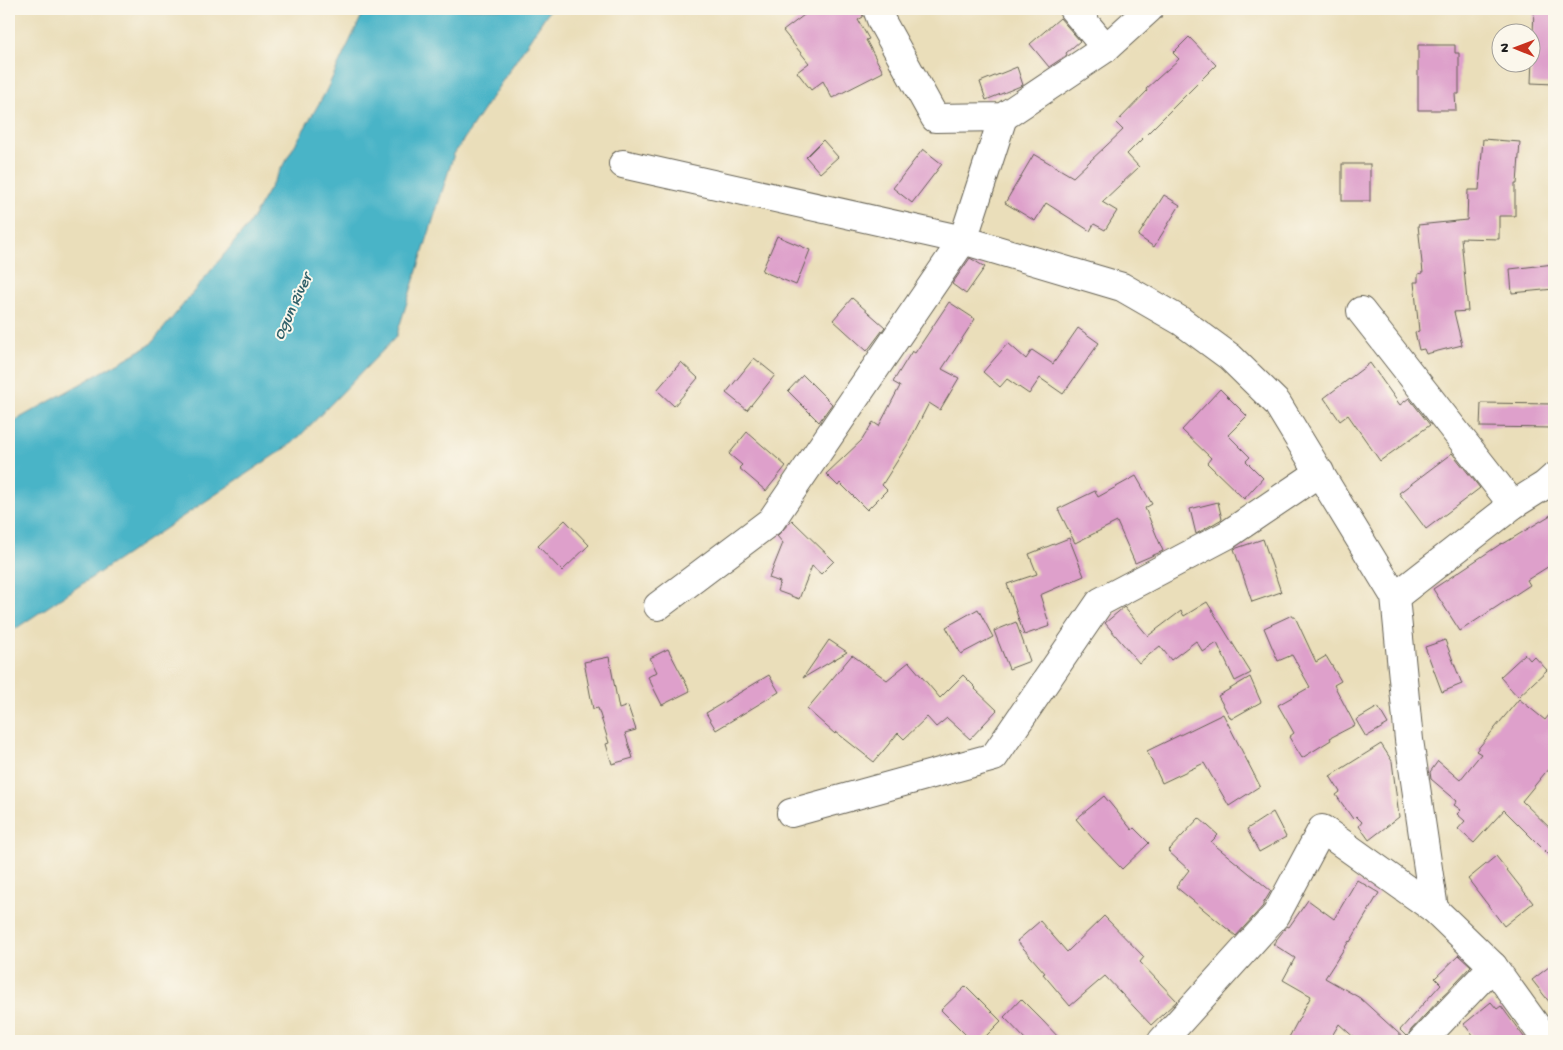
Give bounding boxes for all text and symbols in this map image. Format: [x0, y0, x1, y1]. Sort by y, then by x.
north arrow [1490, 22, 1540, 72]
text: N [1497, 43, 1514, 53]
water label: Ogun River [271, 269, 319, 343]

